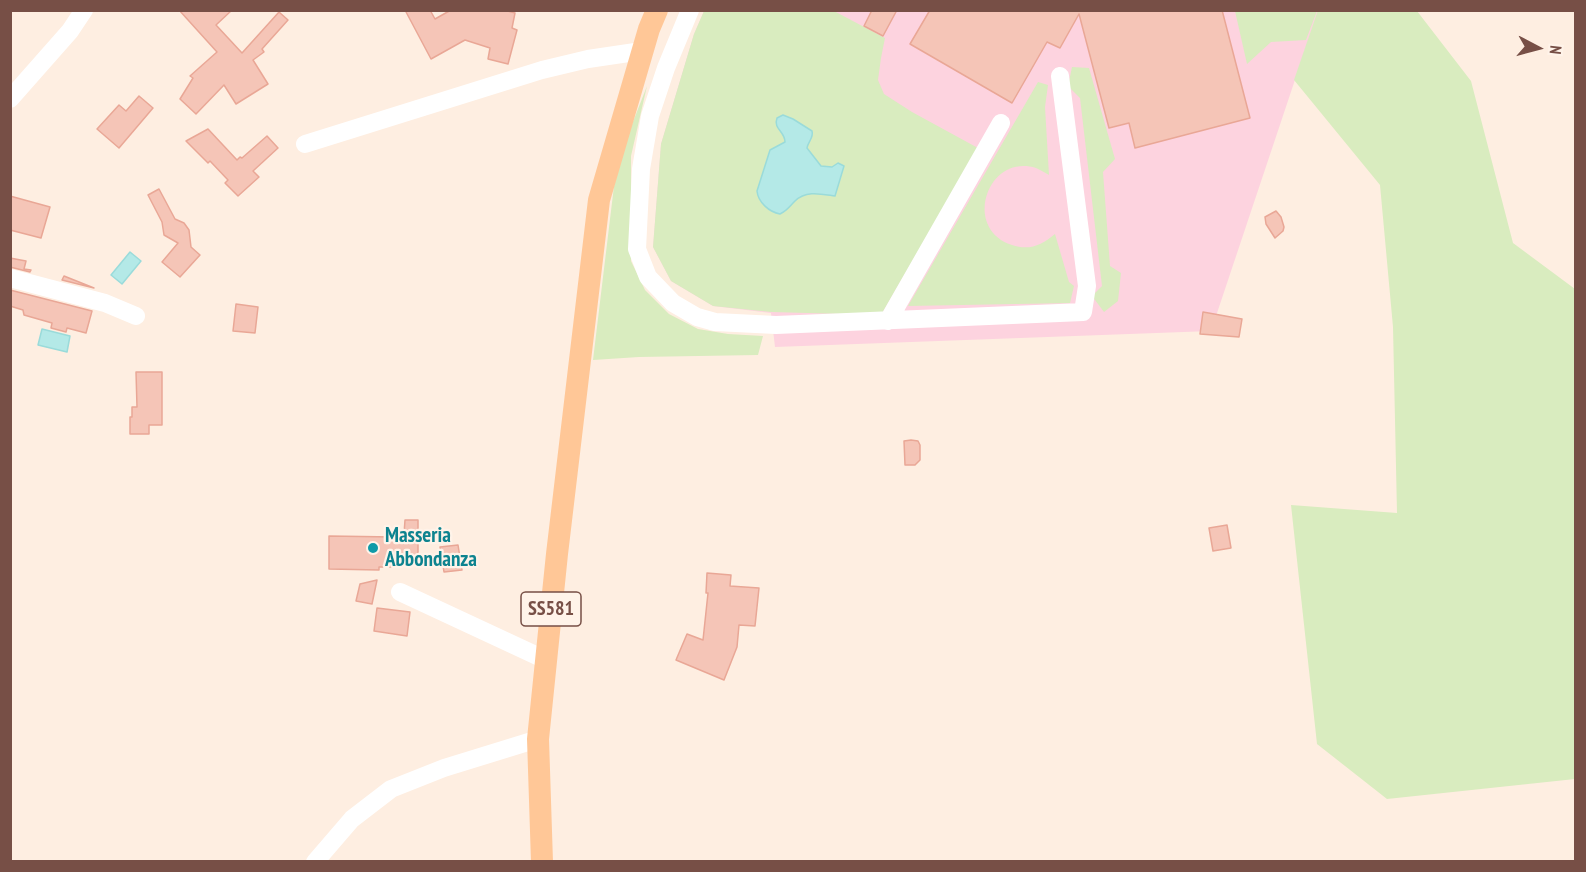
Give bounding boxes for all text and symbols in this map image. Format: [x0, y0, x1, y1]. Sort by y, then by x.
north arrow [1508, 18, 1568, 78]
text: N [1546, 45, 1566, 55]
place label: Masseria Abbondanza [385, 523, 477, 573]
marker: Masseria Abbondanza [366, 541, 380, 555]
road number: SS581 [521, 592, 581, 626]

